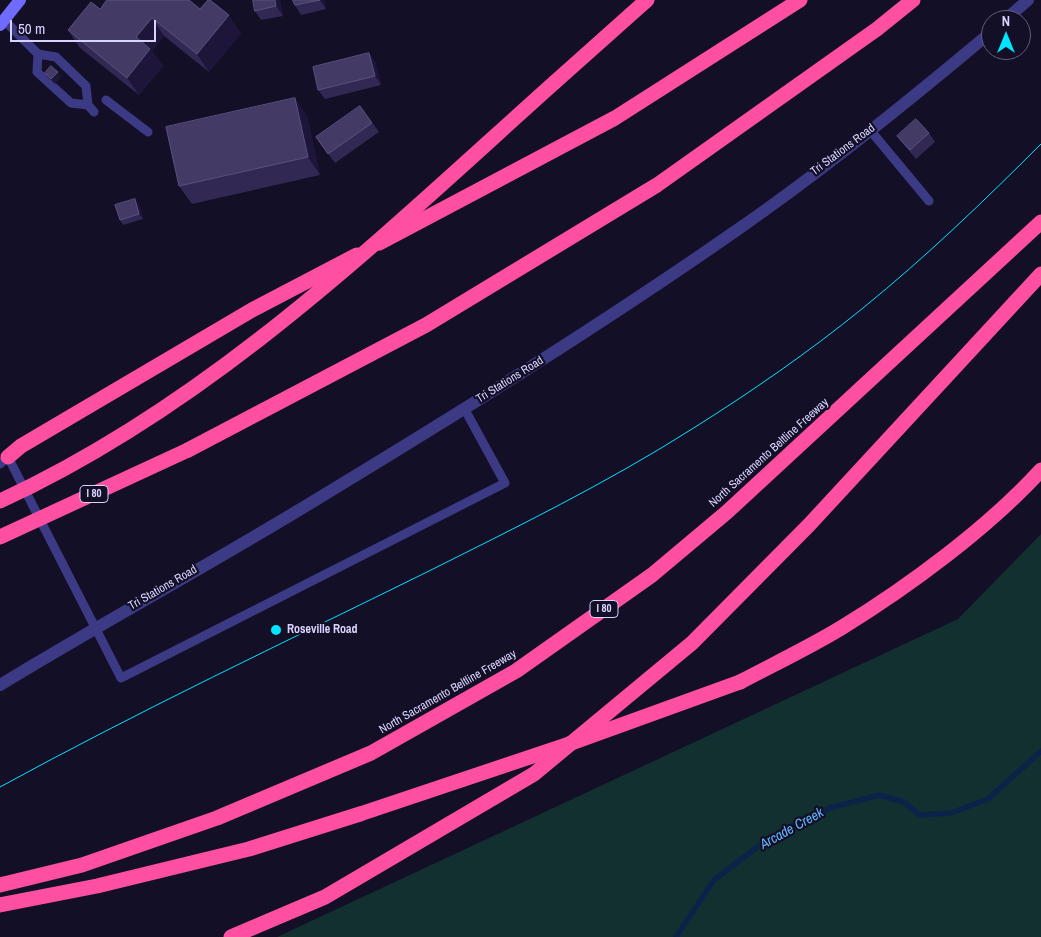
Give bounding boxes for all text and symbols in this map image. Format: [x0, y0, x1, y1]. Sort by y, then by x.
scale bar [12, 10, 159, 42]
north arrow [981, 10, 1031, 60]
text: N [1002, 12, 1010, 30]
text: 50 m [18, 18, 45, 39]
street label: Tri Stations Road [808, 121, 878, 179]
street label: Tri Stations Road [474, 354, 546, 406]
street label: North Sacramento Beltline Freeway [706, 396, 832, 510]
road number: I 80 [80, 486, 108, 502]
street label: Tri Stations Road [126, 563, 200, 613]
road number: I 80 [590, 600, 618, 618]
marker: Roseville Road [269, 623, 283, 637]
place label: Roseville Road [287, 623, 358, 637]
street label: North Sacramento Beltline Freeway [377, 647, 519, 737]
water label: Arcade Creek [757, 805, 827, 853]

